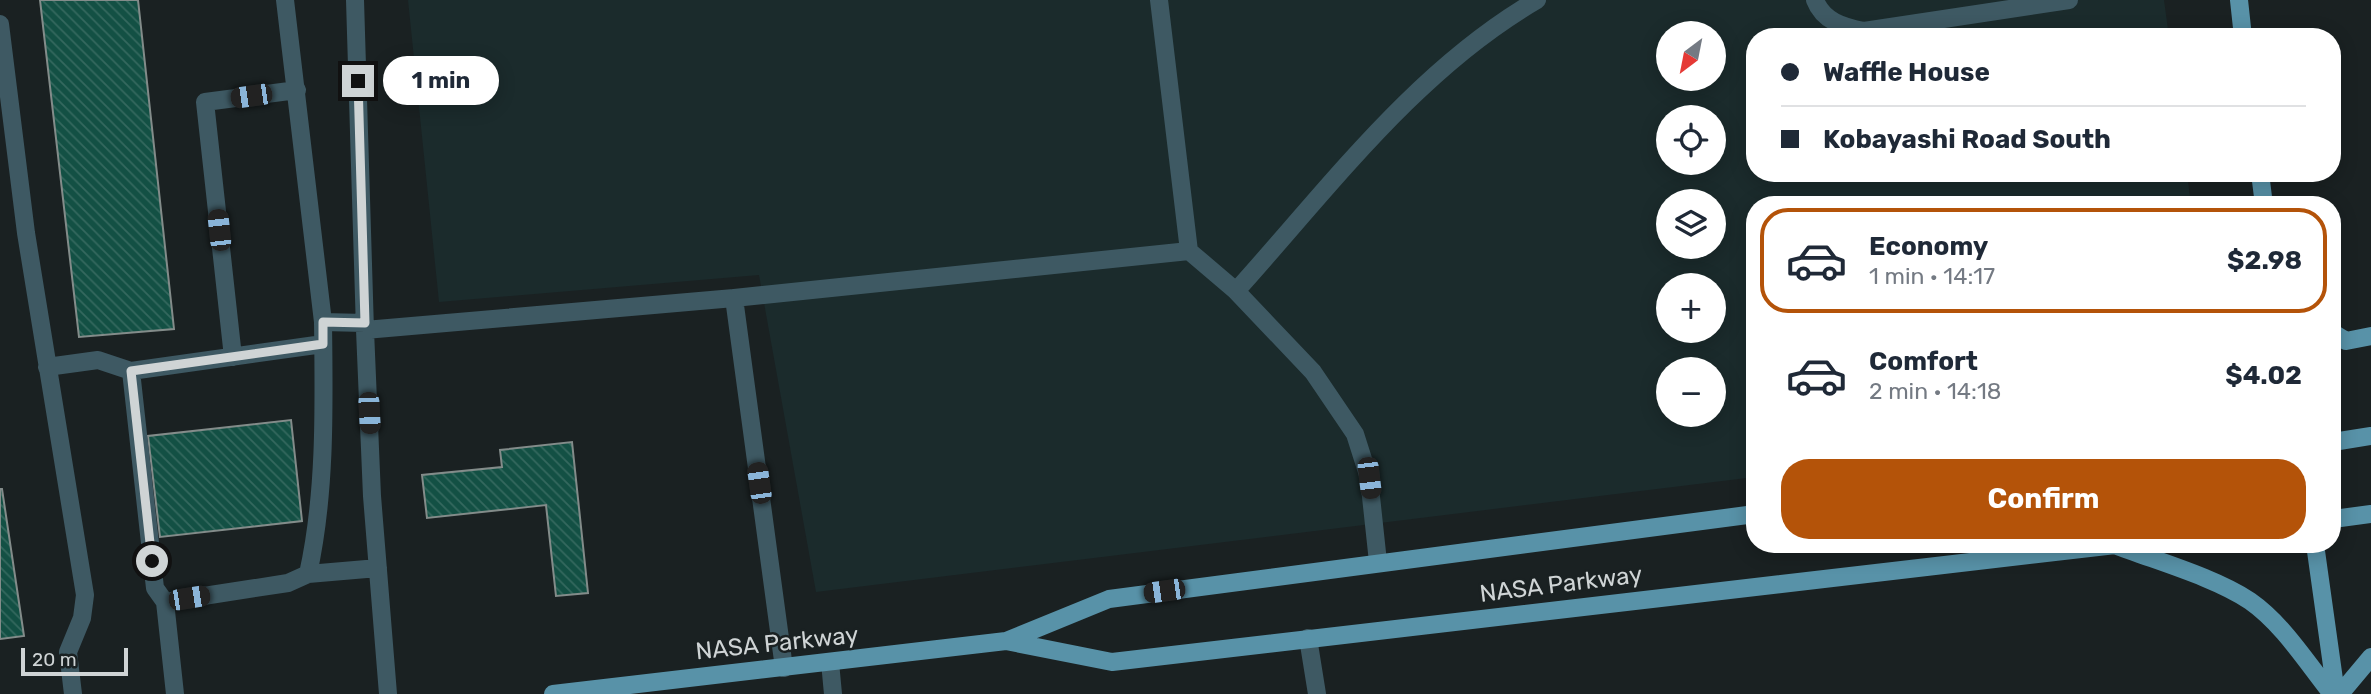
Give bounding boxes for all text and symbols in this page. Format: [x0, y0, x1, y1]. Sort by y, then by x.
north arrow [1656, 21, 1726, 91]
map controls [1656, 21, 1726, 427]
callout: 1 min [382, 56, 498, 106]
text: Waffle House [1823, 57, 1990, 88]
route end [342, 65, 374, 97]
text: 1 min [412, 66, 470, 94]
car [229, 83, 274, 109]
button: locate [1656, 105, 1726, 175]
text: Kobayashi Road South [1823, 124, 2111, 155]
button: layers [1656, 189, 1726, 259]
car [207, 208, 232, 252]
icon: car [1785, 229, 1848, 292]
text: Economy [1869, 231, 1988, 262]
text: $2.98 [2227, 245, 2302, 276]
text: 1 min · 14:17 [1869, 262, 1995, 290]
button: + [1656, 273, 1726, 343]
icon: car [1785, 344, 1848, 407]
text: Comfort [1869, 346, 1978, 377]
button: − [1656, 357, 1726, 427]
text: $4.02 [2225, 360, 2302, 391]
text: 2 min · 14:18 [1869, 377, 2001, 405]
car [358, 391, 381, 435]
car [1357, 456, 1382, 500]
button: Confirm [1781, 459, 2306, 539]
car [746, 461, 773, 505]
route start [136, 545, 168, 577]
street label: NASA Parkway [1478, 560, 1644, 608]
car [1142, 578, 1187, 604]
car [167, 584, 212, 612]
street label: NASA Parkway [694, 621, 860, 665]
scale bar [21, 645, 128, 677]
text: 20 m [32, 648, 77, 671]

